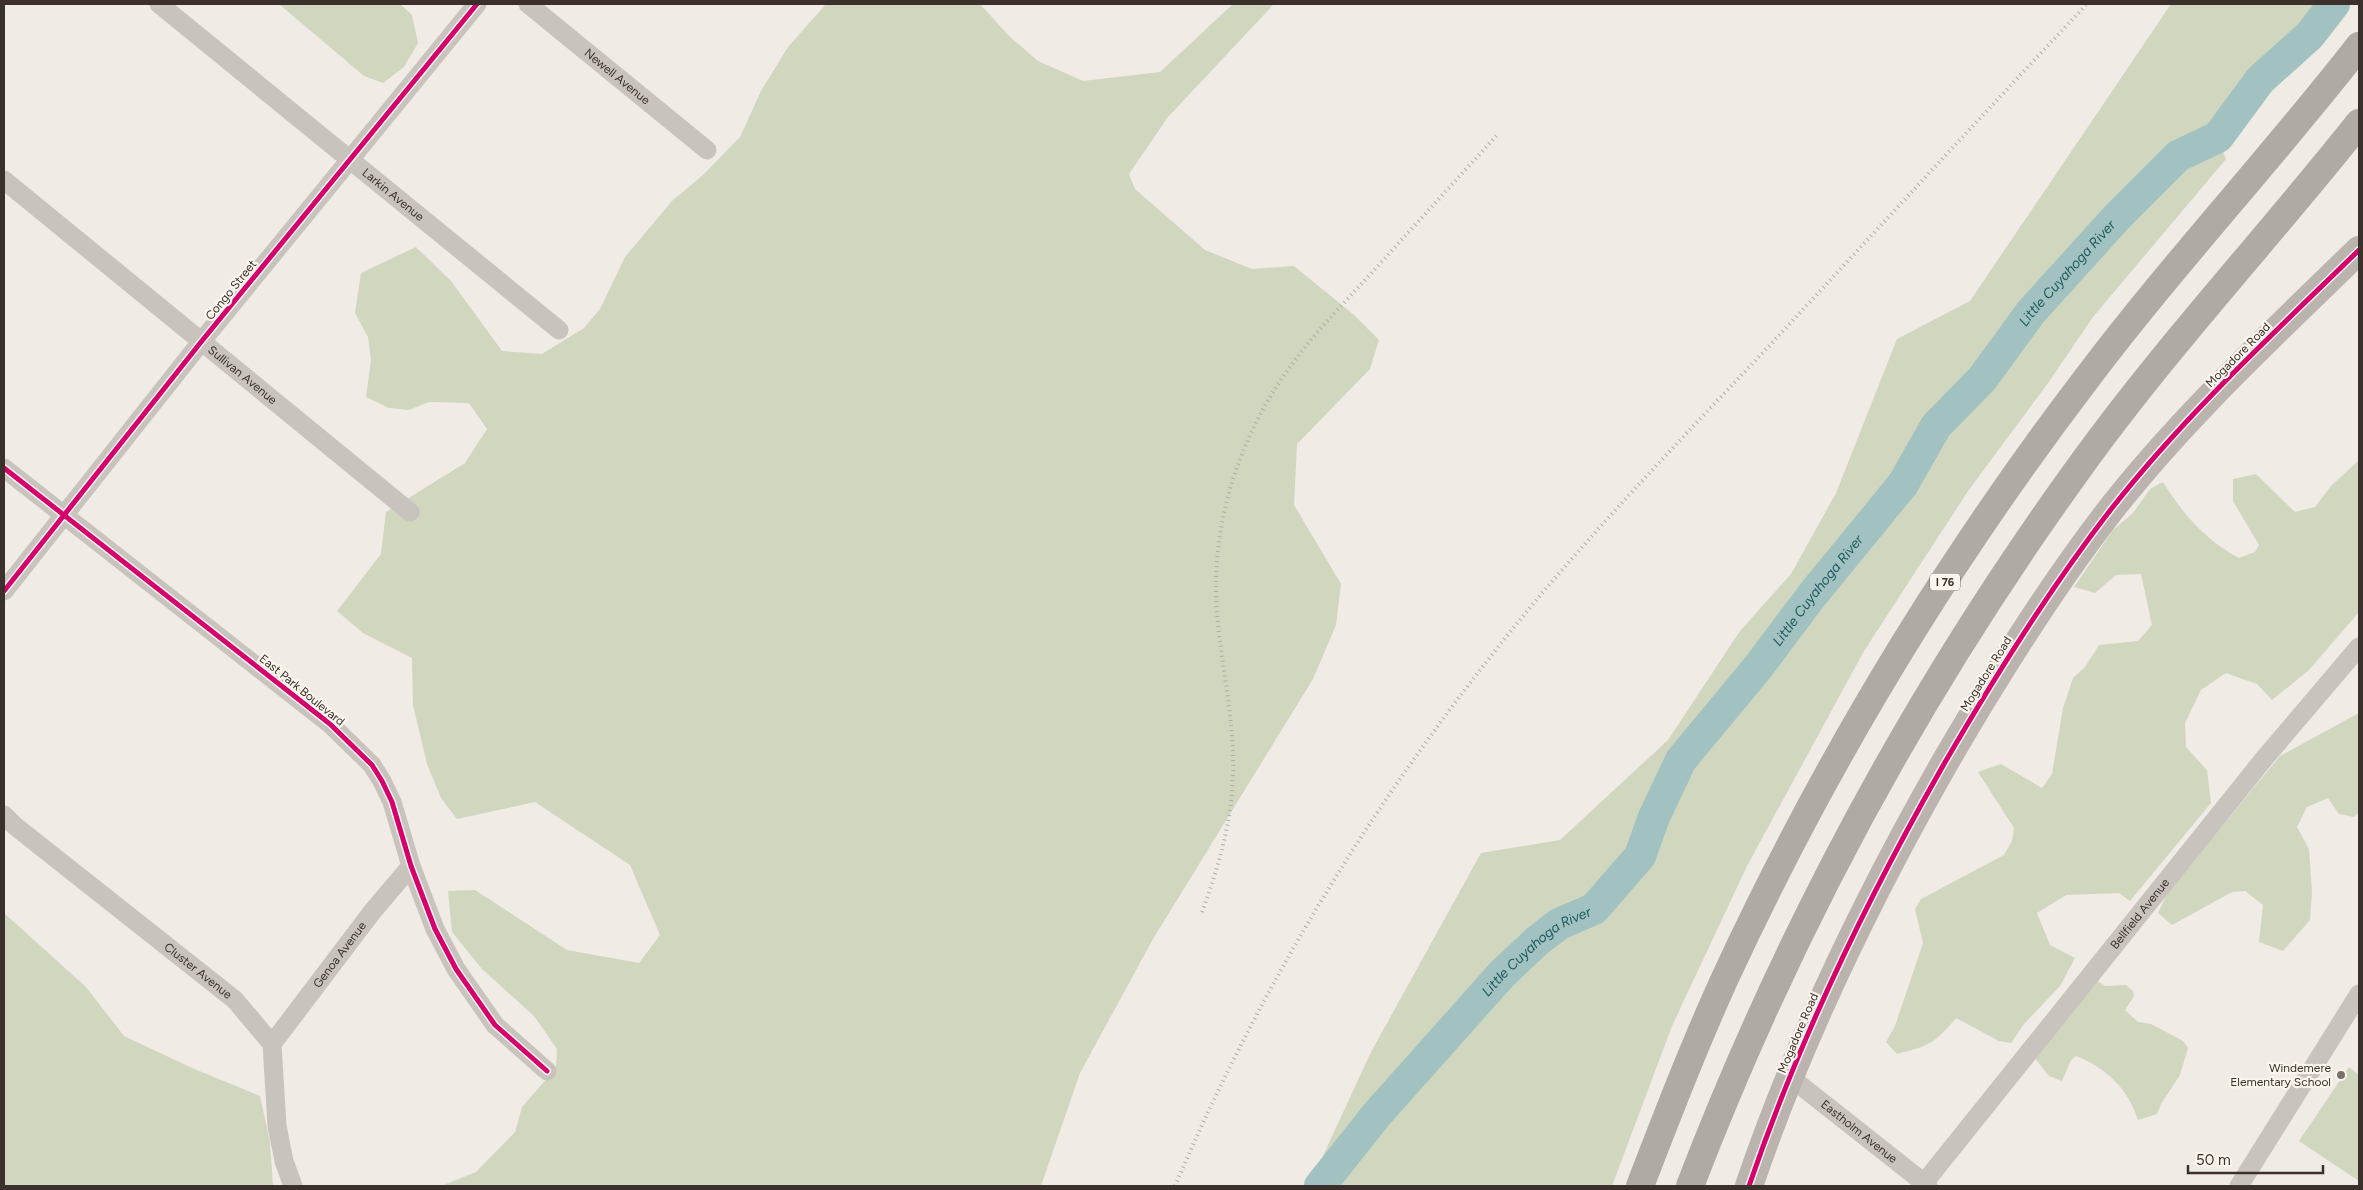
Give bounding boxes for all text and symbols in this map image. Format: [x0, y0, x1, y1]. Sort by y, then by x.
street label: Newell Avenue [582, 46, 653, 108]
street label: Larkin Avenue [359, 166, 427, 224]
water label: Little Cuyahoga River [2015, 215, 2120, 329]
street label: Congo Street [203, 257, 260, 323]
street label: Mogadore Road [2203, 320, 2273, 390]
street label: Sullivan Avenue [205, 343, 280, 407]
water label: Little Cuyahoga River [1769, 530, 1867, 649]
road number: I 76 [1930, 574, 1960, 590]
street label: Mogadore Road [1957, 634, 2015, 714]
street label: East Park Boulevard [257, 651, 347, 729]
street label: Bellfield Avenue [2107, 875, 2172, 952]
water label: Little Cuyahoga River [1478, 902, 1595, 1000]
street label: Genoa Avenue [310, 919, 369, 990]
street label: Cluster Avenue [161, 940, 235, 1002]
street label: Mogadore Road [1775, 991, 1821, 1075]
place label: Windemere Elementary School [2230, 1061, 2331, 1089]
marker: Windemere Elementary School [2335, 1069, 2347, 1081]
street label: Eastholm Avenue [1818, 1097, 1900, 1166]
scale bar [2188, 1142, 2323, 1174]
text: 50 m [2196, 1151, 2231, 1169]

